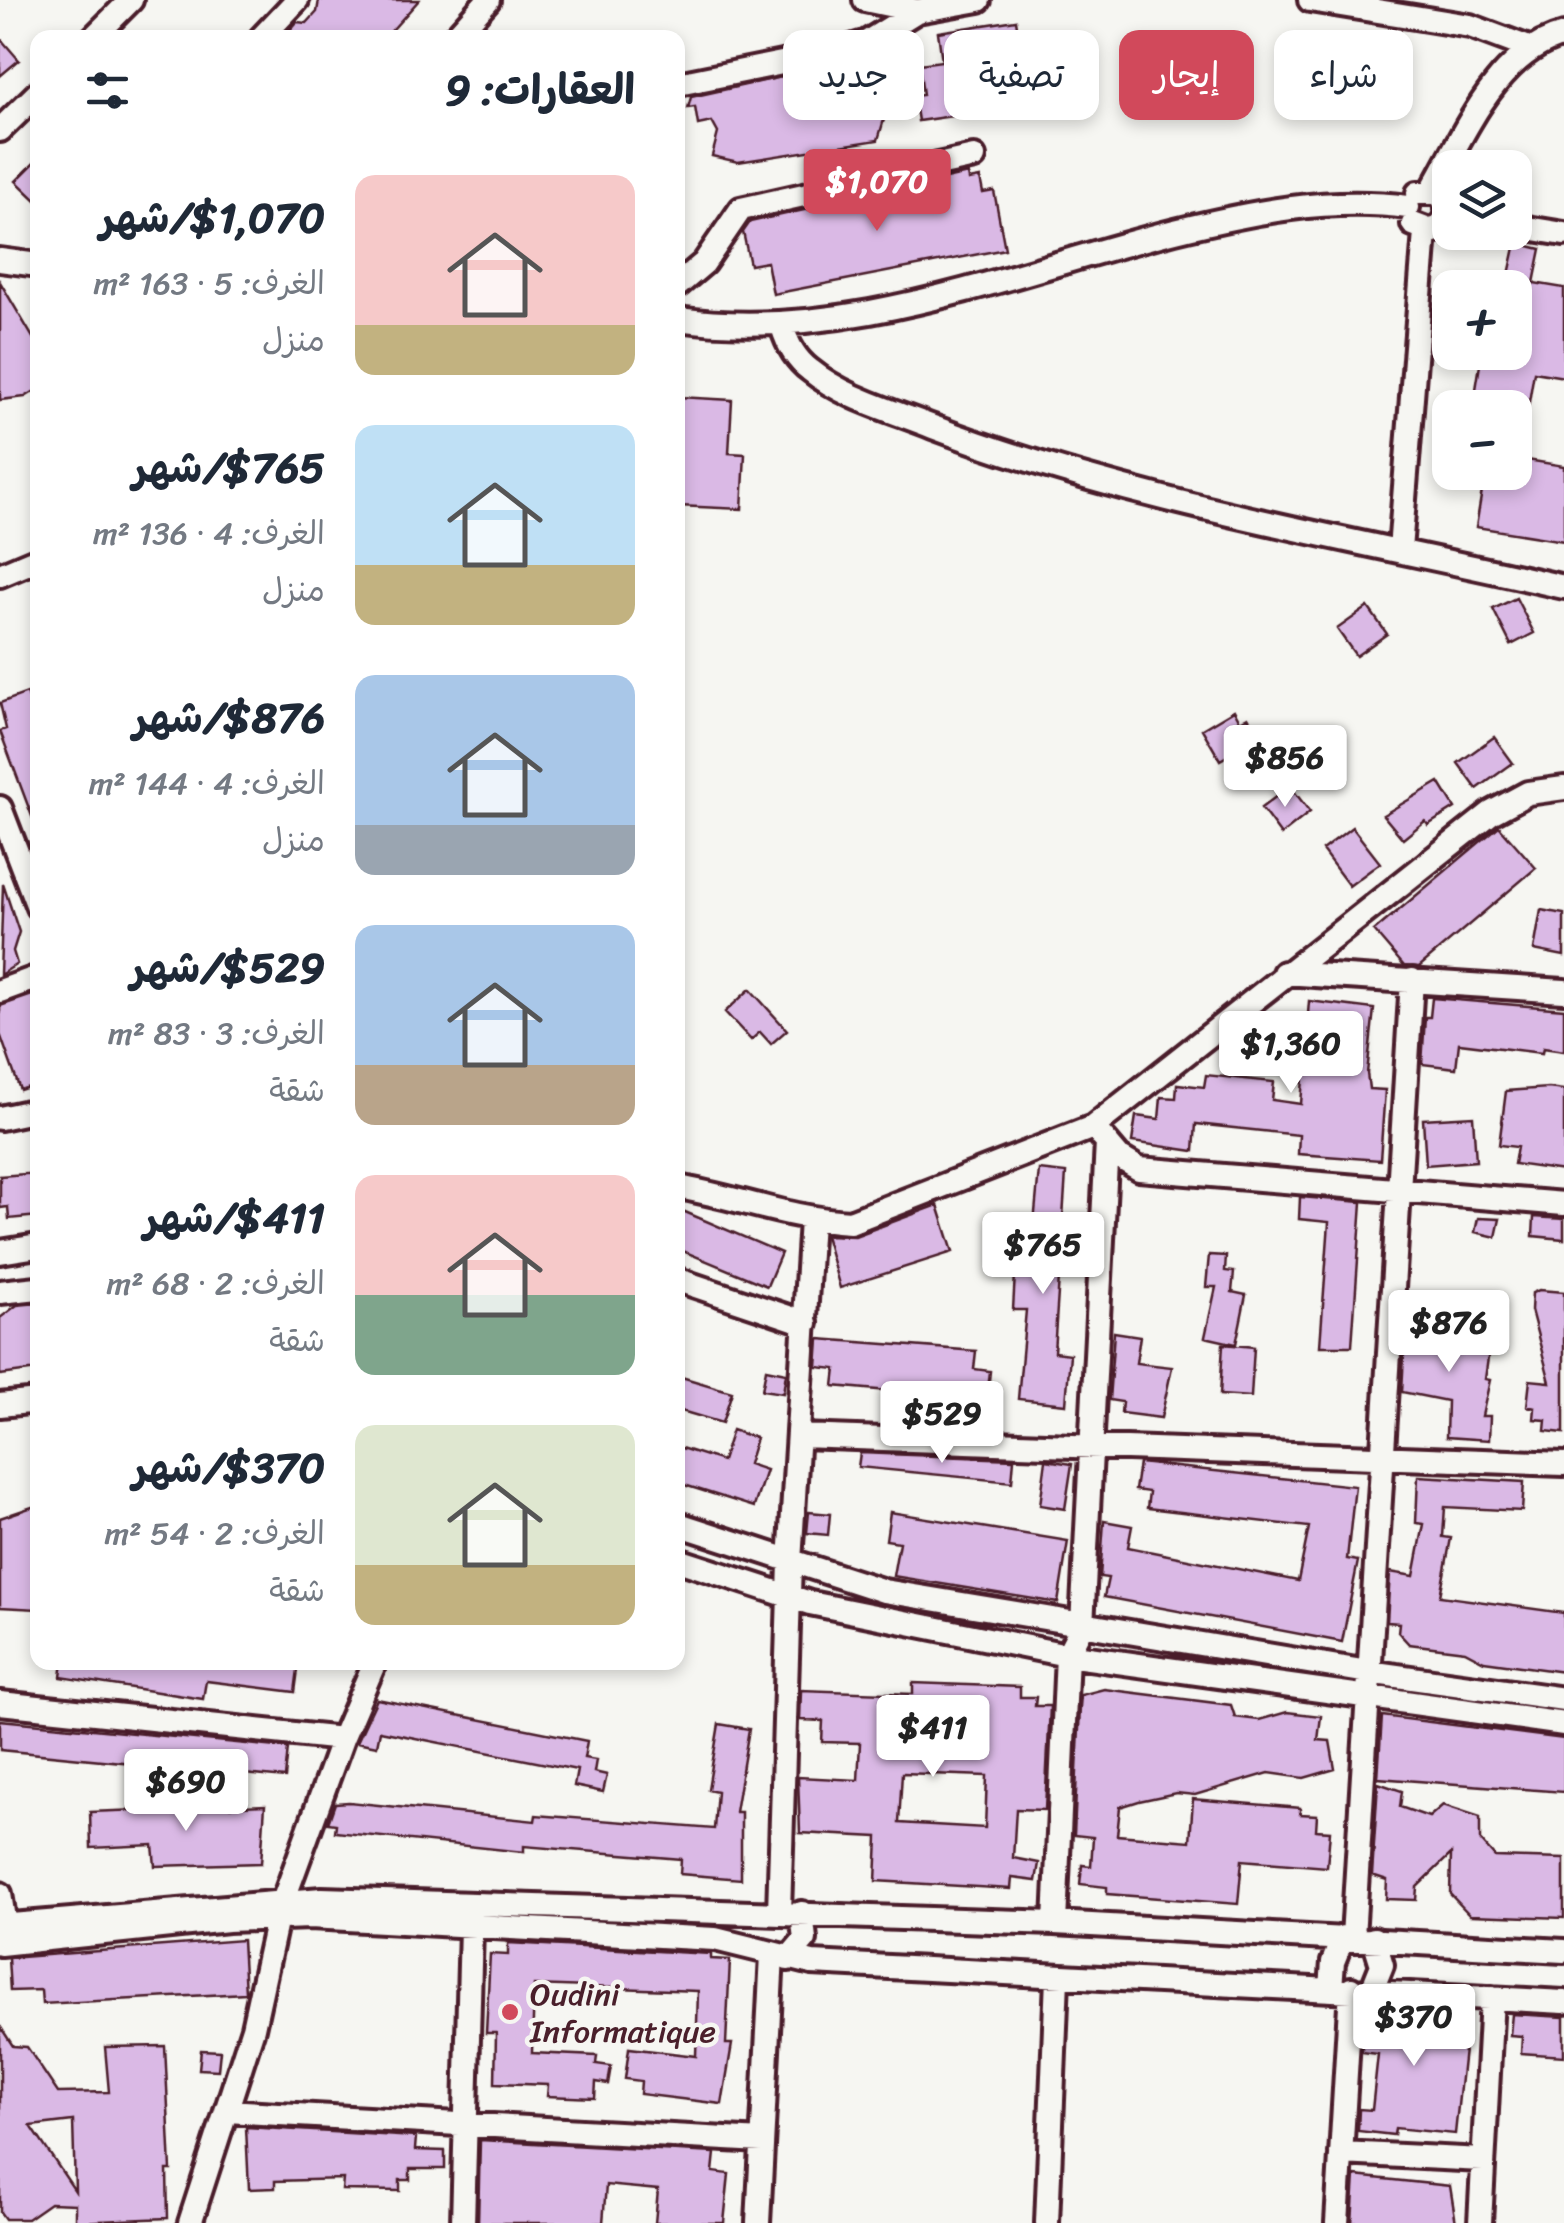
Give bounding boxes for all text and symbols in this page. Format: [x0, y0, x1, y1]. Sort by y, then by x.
chip: جديد [783, 30, 924, 120]
chip: تصفية [944, 30, 1099, 120]
chip: إيجار [1119, 30, 1254, 120]
chip: شراء [1274, 30, 1413, 120]
text: العقارات: 9 [445, 53, 635, 127]
icon: filters [80, 63, 135, 118]
pin: $1,070 [796, 149, 958, 234]
map controls [1432, 150, 1532, 490]
button: layers [1432, 150, 1532, 250]
text: $1,070 [826, 153, 928, 210]
text: $1,070/شهر [100, 181, 325, 255]
icon: home [435, 215, 555, 335]
text: الغرف: 5 · 163 m² [93, 255, 325, 312]
button: + [1432, 270, 1532, 370]
text: منزل [262, 312, 325, 369]
button: − [1432, 390, 1532, 490]
text: $765/شهر [133, 431, 325, 505]
icon: home [435, 465, 555, 585]
text: الغرف: 4 · 136 m² [93, 505, 325, 562]
text: منزل [262, 562, 325, 619]
text: $876/شهر [133, 681, 325, 755]
icon: home [435, 715, 555, 835]
pin: $856 [1226, 725, 1344, 810]
text: $856 [1246, 729, 1324, 786]
text: الغرف: 4 · 144 m² [89, 755, 325, 812]
text: منزل [262, 812, 325, 869]
text: $529/شهر [130, 931, 325, 1005]
icon: home [435, 965, 555, 1085]
text: الغرف: 3 · 83 m² [108, 1005, 325, 1062]
pin: $1,360 [1210, 1011, 1372, 1096]
text: $1,360 [1241, 1015, 1341, 1072]
text: شقة [269, 1062, 325, 1119]
text: $411/شهر [144, 1181, 325, 1255]
pin: $765 [984, 1212, 1102, 1297]
icon: home [435, 1215, 555, 1335]
text: $765 [1004, 1216, 1082, 1273]
text: الغرف: 2 · 68 m² [107, 1255, 325, 1312]
pin: $876 [1390, 1290, 1508, 1375]
text: $876 [1410, 1294, 1488, 1351]
text: شقة [269, 1312, 325, 1369]
pin: $529 [883, 1381, 1001, 1466]
text: $529 [902, 1385, 982, 1442]
text: $370/شهر [132, 1431, 325, 1505]
icon: home [435, 1465, 555, 1585]
text: الغرف: 2 · 54 m² [104, 1505, 325, 1562]
text: شقة [269, 1562, 325, 1619]
pin: $411 [874, 1695, 992, 1780]
text: $411 [899, 1699, 968, 1756]
pin: $690 [127, 1749, 245, 1834]
text: $690 [146, 1753, 226, 1810]
place label: Oudini Informatique [529, 1966, 716, 2060]
pin: $370 [1355, 1984, 1473, 2069]
text: $370 [1375, 1988, 1453, 2045]
marker: Oudini Informatique [499, 2001, 521, 2023]

